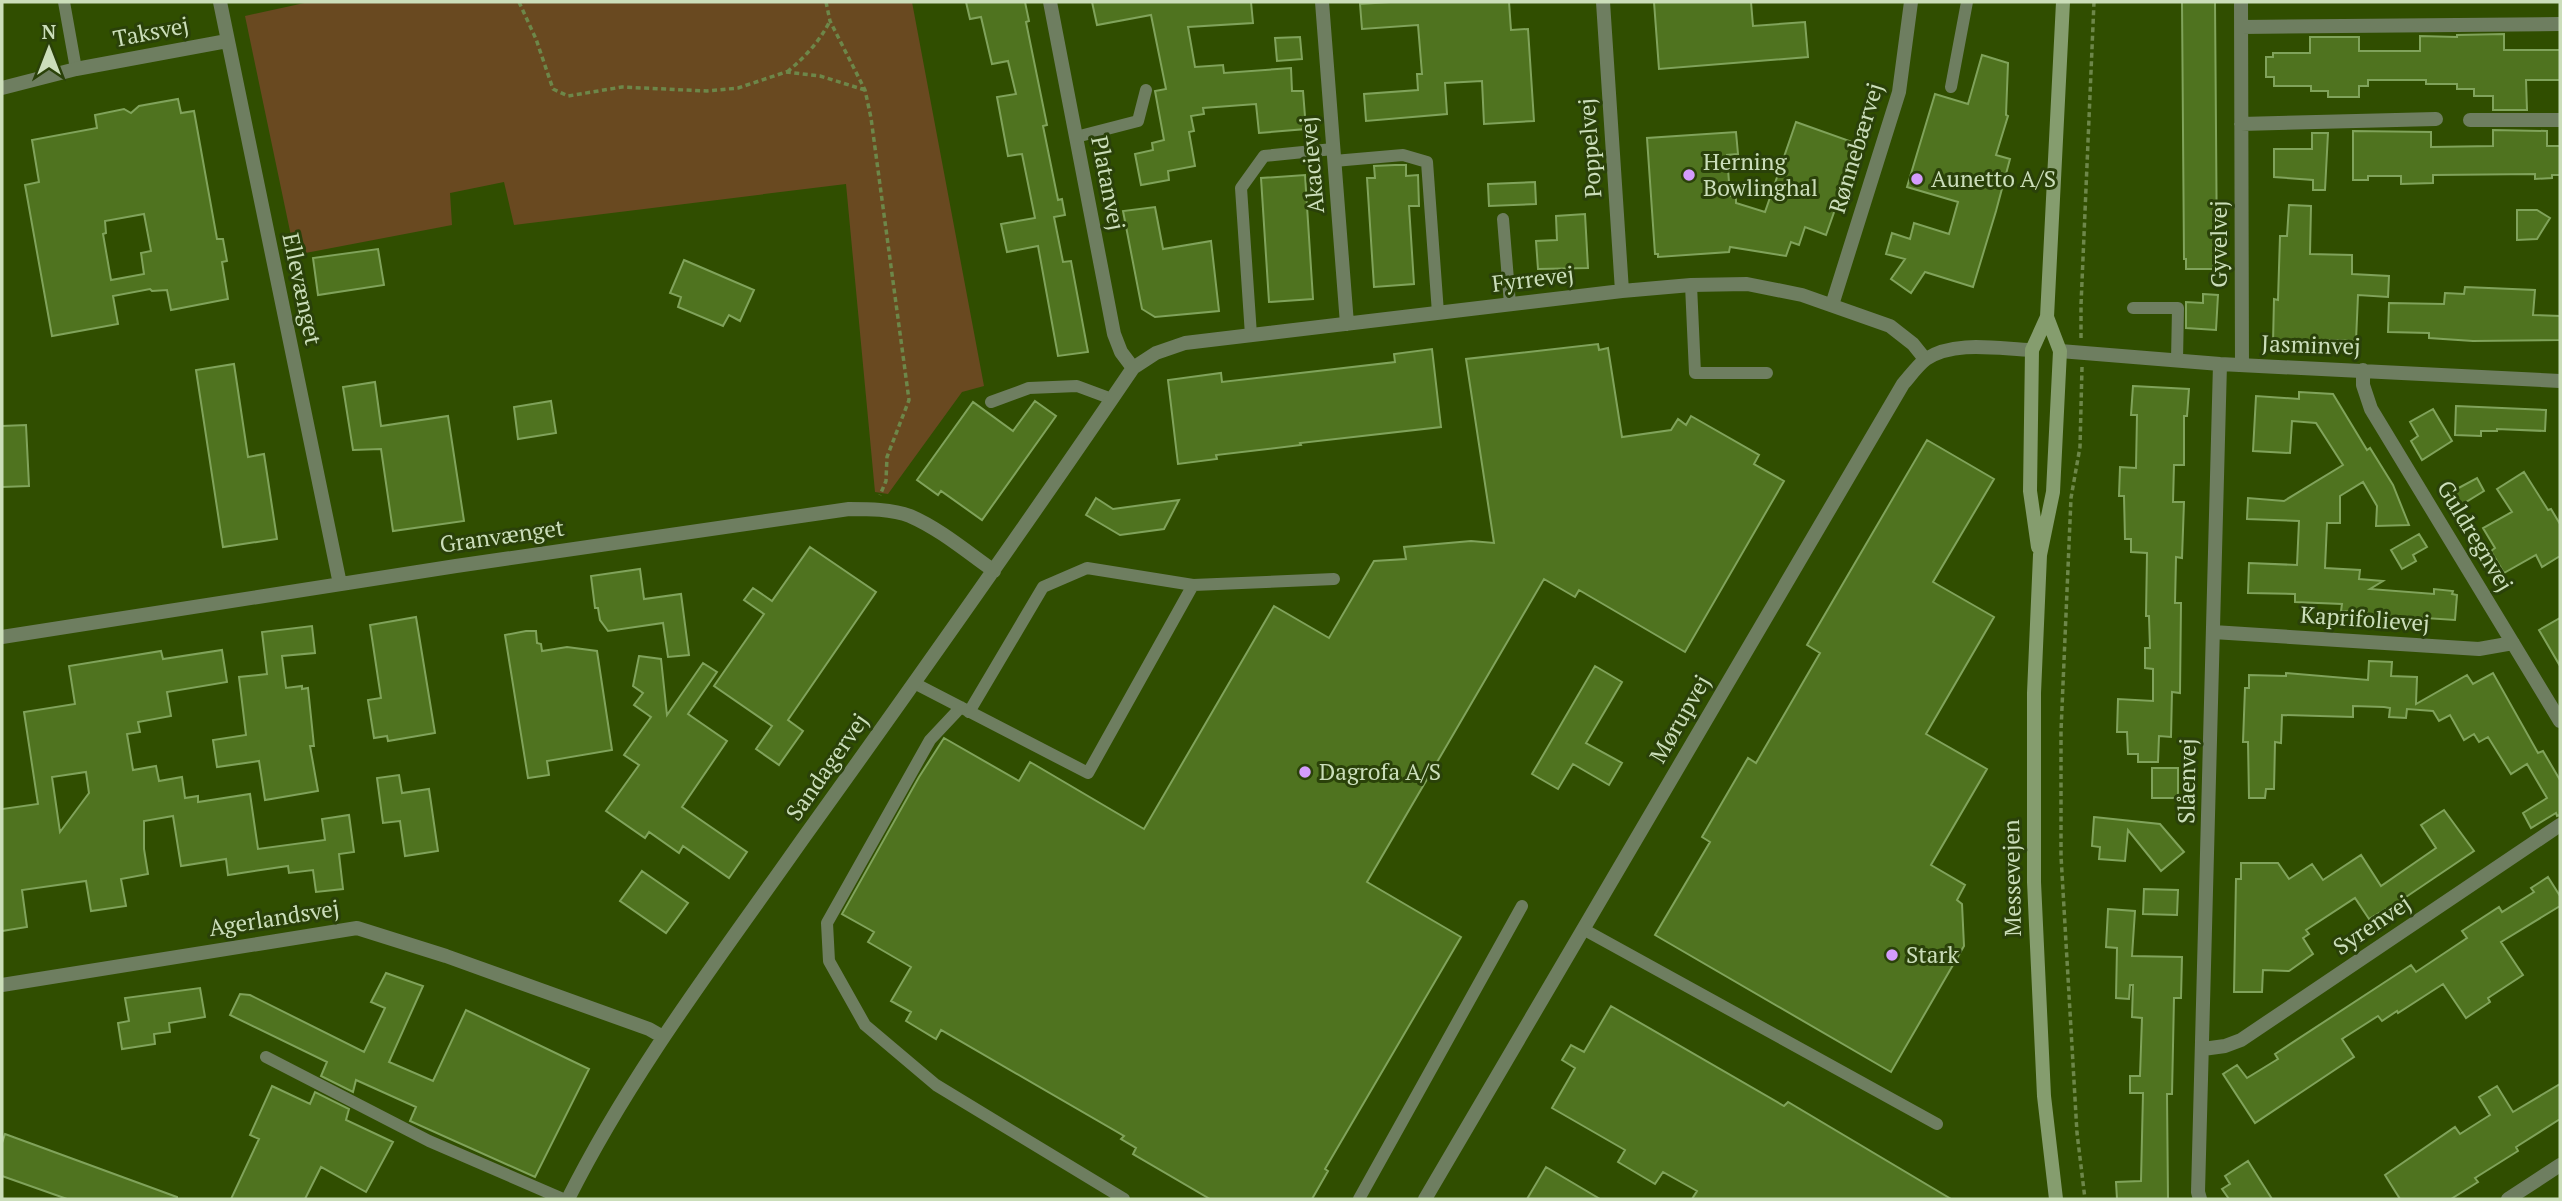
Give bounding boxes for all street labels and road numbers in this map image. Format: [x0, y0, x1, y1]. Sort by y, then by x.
street label: Taksvej [110, 9, 191, 54]
street label: Rønnebærvej [1821, 79, 1890, 217]
street label: Poppelvej [1571, 97, 1608, 199]
street label: Akacievej [1292, 115, 1331, 215]
street label: Platanvej [1084, 133, 1133, 233]
street label: Gyvelvej [2203, 200, 2234, 288]
street label: Ellevænget [275, 230, 330, 348]
street label: Fyrrevej [1490, 258, 1576, 299]
street label: Jasminvej [2261, 327, 2361, 362]
street label: Guldregnvej [2430, 474, 2521, 597]
street label: Granvænget [438, 511, 567, 560]
street label: Kaprifolievej [2299, 599, 2431, 638]
street label: Mørupvej [1642, 669, 1717, 768]
street label: Sandagervej [778, 707, 875, 827]
street label: Slåenvej [2170, 738, 2203, 824]
street label: Messevejen [1995, 819, 2028, 937]
street label: Syrenvej [2327, 887, 2417, 962]
street label: Agerlandsvej [206, 892, 341, 943]

